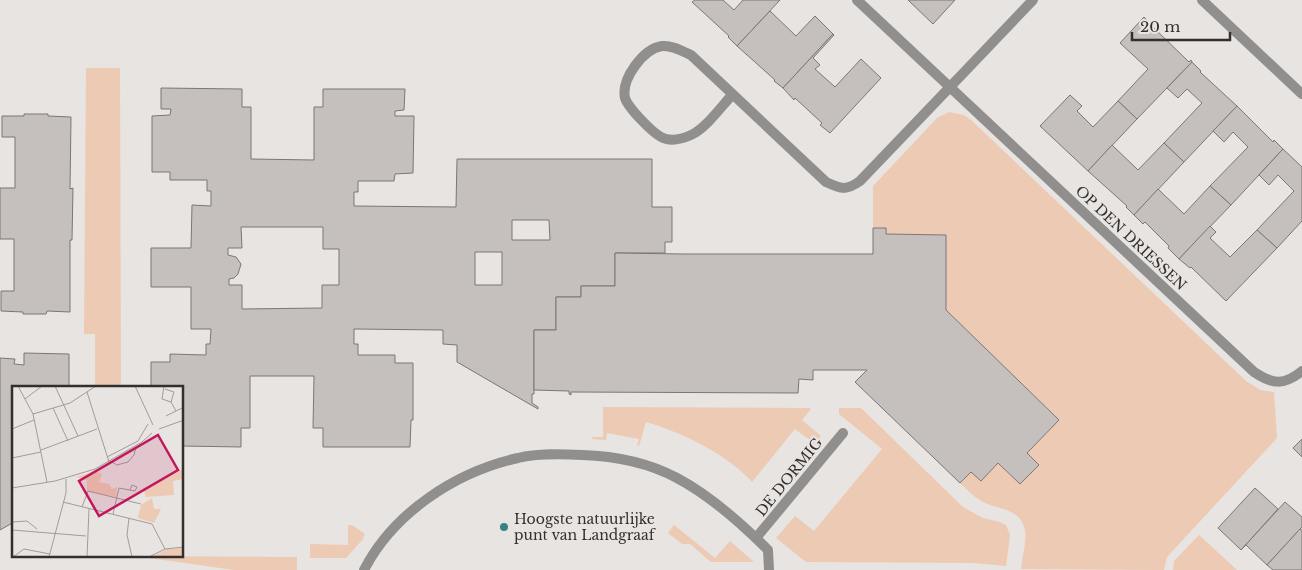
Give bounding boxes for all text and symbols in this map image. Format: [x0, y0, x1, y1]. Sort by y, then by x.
scale bar [1132, 10, 1230, 42]
text: 20 m [1140, 17, 1180, 36]
street label: OP DEN DRIESSEN [1072, 182, 1191, 294]
inset map [12, 386, 184, 558]
street label: DE DORMIG [752, 434, 826, 520]
place label: Hoogste natuurlijke punt van Landgraaf [514, 510, 657, 544]
marker: Hoogste natuurlijke punt van Landgraaf [498, 521, 510, 533]

